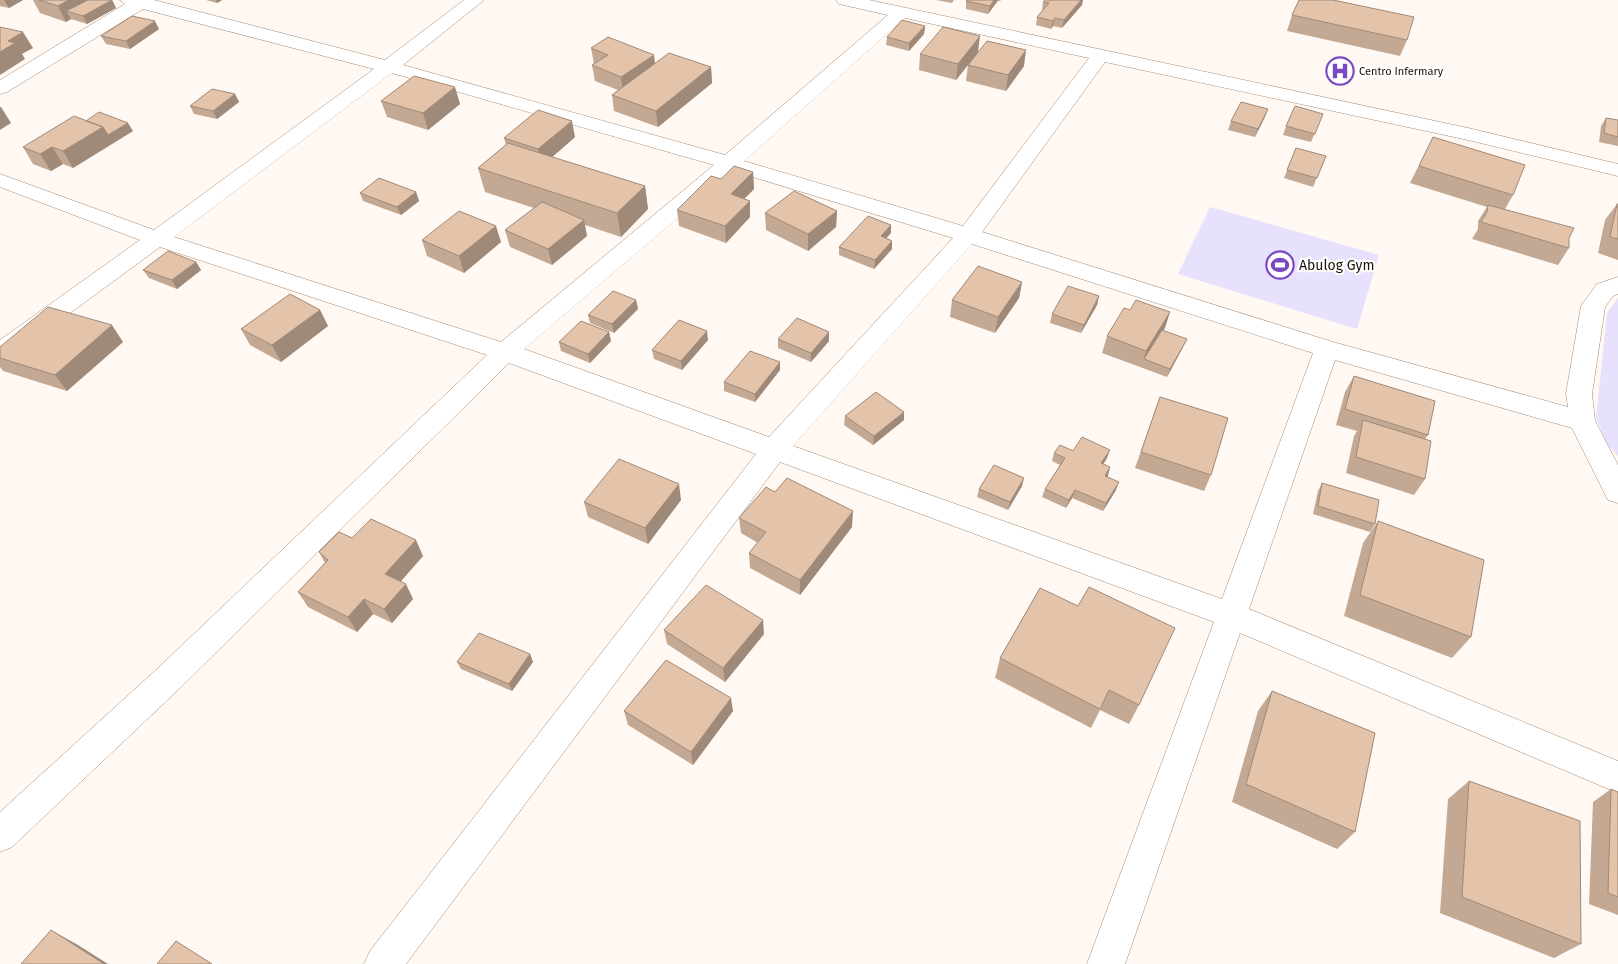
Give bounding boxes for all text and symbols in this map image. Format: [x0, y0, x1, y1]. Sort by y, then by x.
hospital icon: Centro Infermary [1325, 56, 1355, 86]
place label: Centro Infermary [1359, 65, 1444, 78]
sports icon: Abulog Gym [1265, 250, 1295, 280]
place label: Abulog Gym [1299, 257, 1374, 274]

